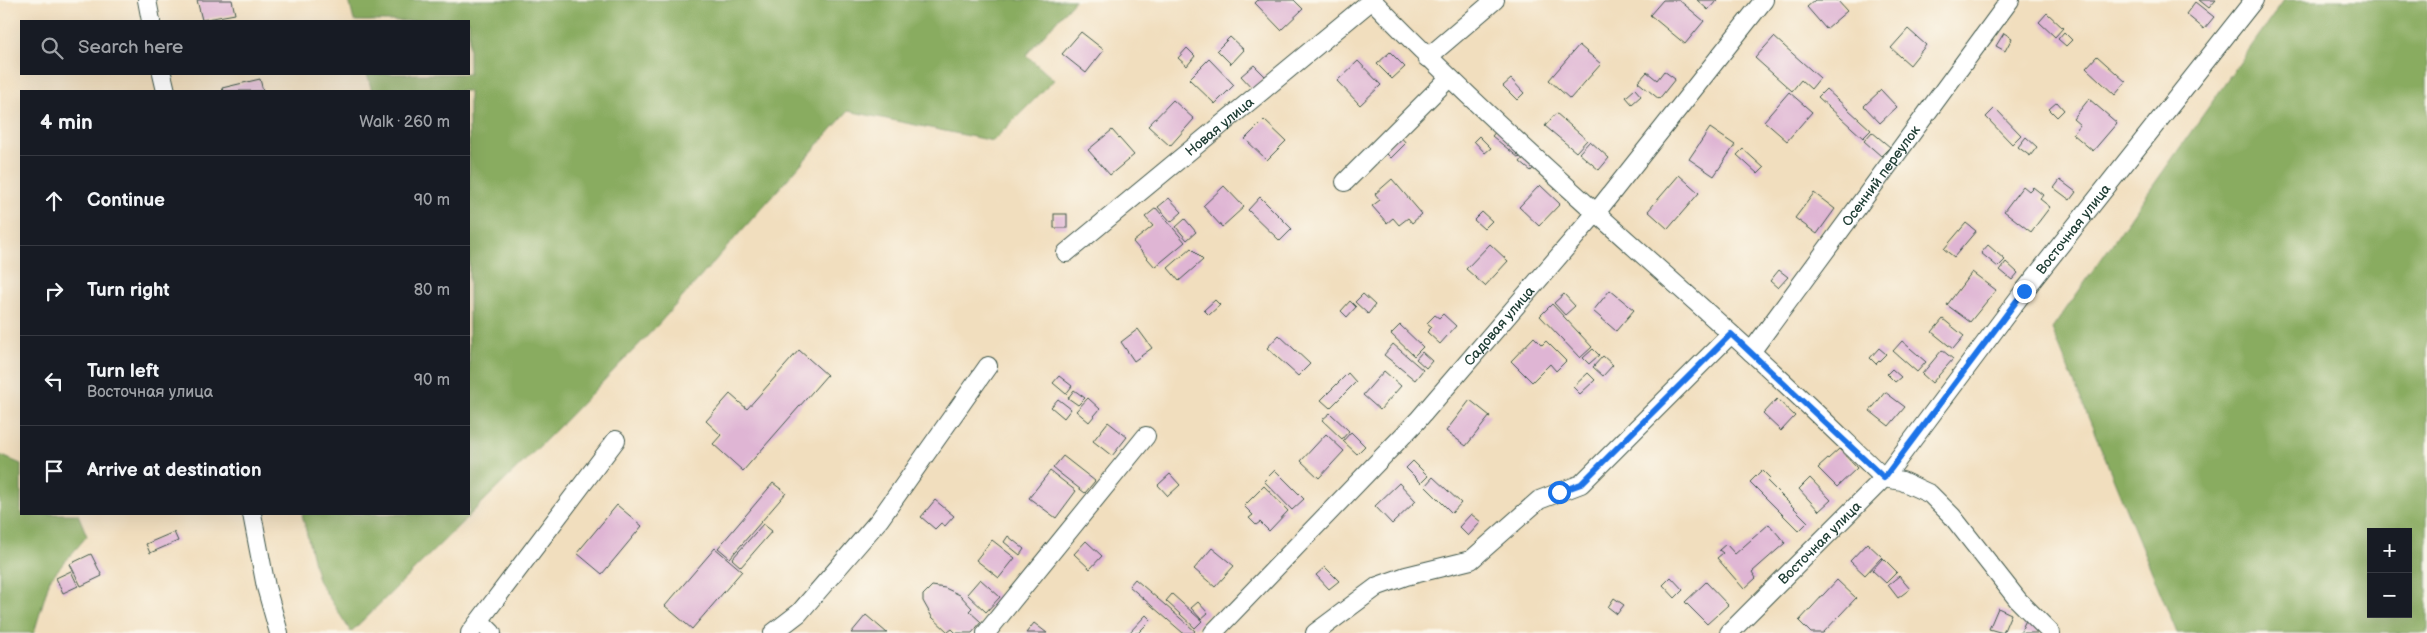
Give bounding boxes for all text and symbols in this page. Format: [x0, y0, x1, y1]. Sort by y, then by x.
search box [20, 20, 470, 75]
icon: search [38, 34, 66, 62]
text: Search here [78, 36, 183, 59]
street label: Новая улица [1182, 93, 1258, 160]
text: 4 min [40, 110, 93, 135]
text: Walk · 260 m [359, 113, 450, 132]
street label: Осенний переулок [1838, 122, 1924, 230]
street label: Восточная улица [2033, 180, 2115, 278]
icon: ahead [40, 187, 68, 215]
text: Continue [87, 189, 165, 212]
text: 90 m [414, 191, 450, 210]
icon: right [40, 277, 68, 305]
text: Turn right [87, 279, 170, 302]
route end [2013, 280, 2036, 303]
text: 80 m [414, 281, 450, 300]
street label: Садовая улица [1461, 282, 1539, 369]
text: Turn left [87, 360, 159, 383]
icon: left [40, 367, 68, 395]
text: 90 m [414, 371, 450, 390]
text: Восточная улица [87, 383, 213, 402]
icon: arrive [40, 457, 68, 485]
text: Arrive at destination [87, 459, 262, 482]
route start [1548, 481, 1571, 504]
street label: Восточная улица [1775, 497, 1865, 588]
map controls [2367, 528, 2412, 618]
button: + [2367, 528, 2412, 573]
button: − [2367, 573, 2412, 618]

